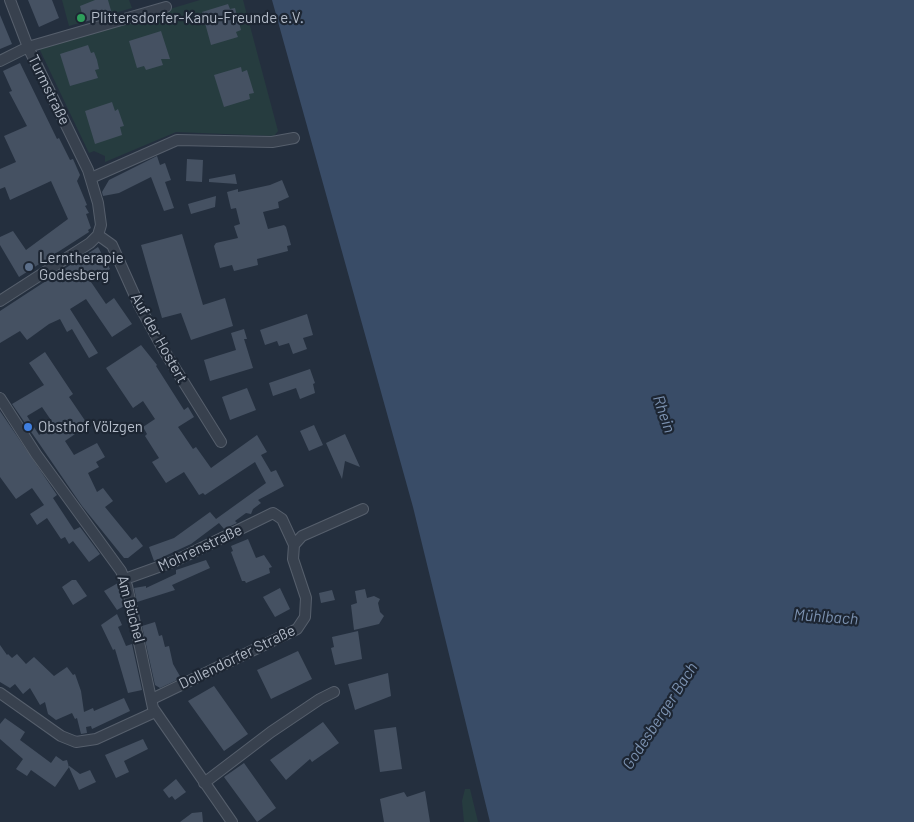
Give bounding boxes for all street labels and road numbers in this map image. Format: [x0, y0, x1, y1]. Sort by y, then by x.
street label: Turmstraße [24, 52, 74, 128]
street label: Auf der Hostert [127, 290, 191, 386]
street label: Mohrenstraße [155, 521, 245, 575]
street label: Am Büchel [113, 573, 149, 645]
street label: Dollendorfer Straße [176, 621, 298, 693]

